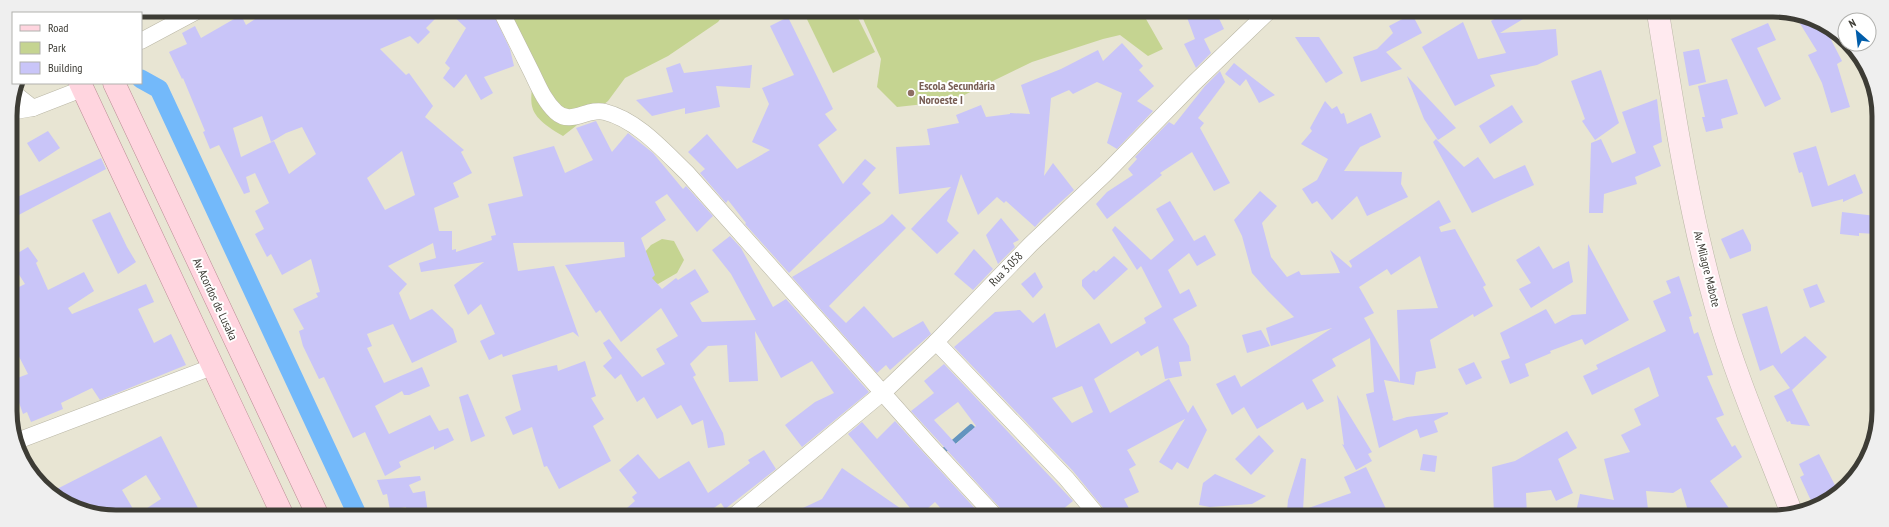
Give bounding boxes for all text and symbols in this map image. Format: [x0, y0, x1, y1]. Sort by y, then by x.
legend [12, 12, 142, 84]
north arrow [1837, 12, 1877, 52]
text: N [1846, 16, 1858, 31]
text: Road [48, 20, 68, 35]
text: Park [48, 40, 66, 55]
text: Building [48, 60, 83, 75]
place label: Escola Secundária Noroeste I [919, 78, 995, 107]
marker: Escola Secundária Noroeste I [906, 88, 916, 98]
street label: Av. Milagre Mabote [1691, 229, 1724, 309]
street label: Rua 3.058 [986, 248, 1026, 289]
street label: Av. Acordos de Lusaka [190, 255, 241, 342]

